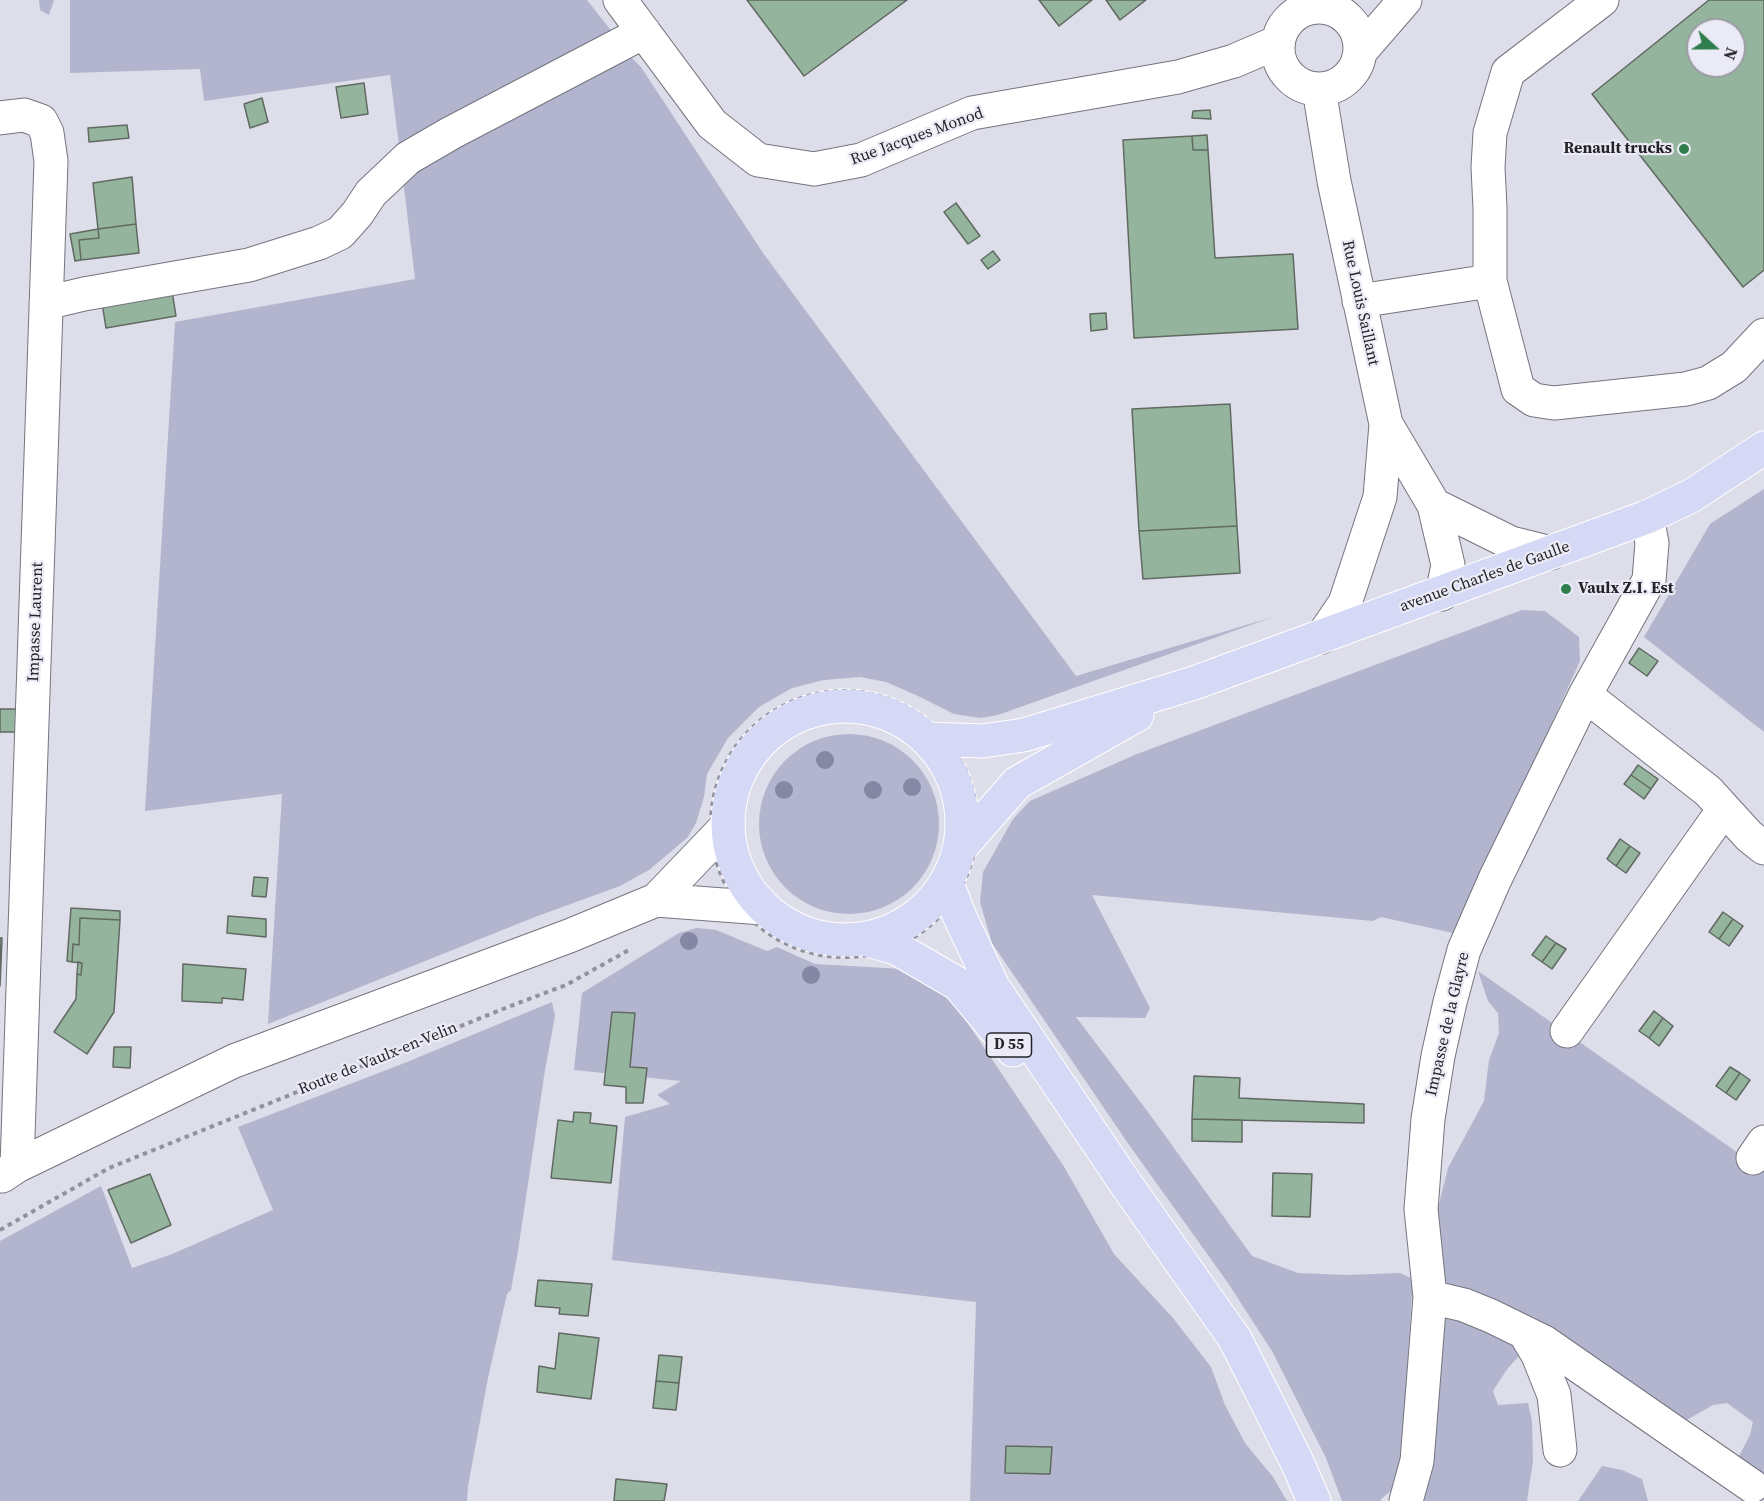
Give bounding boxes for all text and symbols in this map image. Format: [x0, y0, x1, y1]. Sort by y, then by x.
north arrow [1686, 18, 1746, 78]
text: N [1719, 44, 1743, 63]
street label: Rue Jacques Monod [848, 104, 986, 170]
place label: Renault trucks [1563, 139, 1672, 159]
marker: Renault trucks [1677, 142, 1691, 156]
street label: Rue Louis Saillant [1337, 239, 1383, 367]
street label: avenue Charles de Gaulle [1397, 537, 1573, 617]
street label: Impasse Laurent [24, 562, 48, 682]
place label: Vaulx Z.I. Est [1578, 579, 1674, 599]
marker: Vaulx Z.I. Est [1559, 582, 1573, 596]
street label: Impasse de la Glayre [1422, 950, 1474, 1098]
street label: Route de Vaulx-en-Velin [296, 1018, 460, 1100]
road number: D 55 [986, 1033, 1032, 1057]

